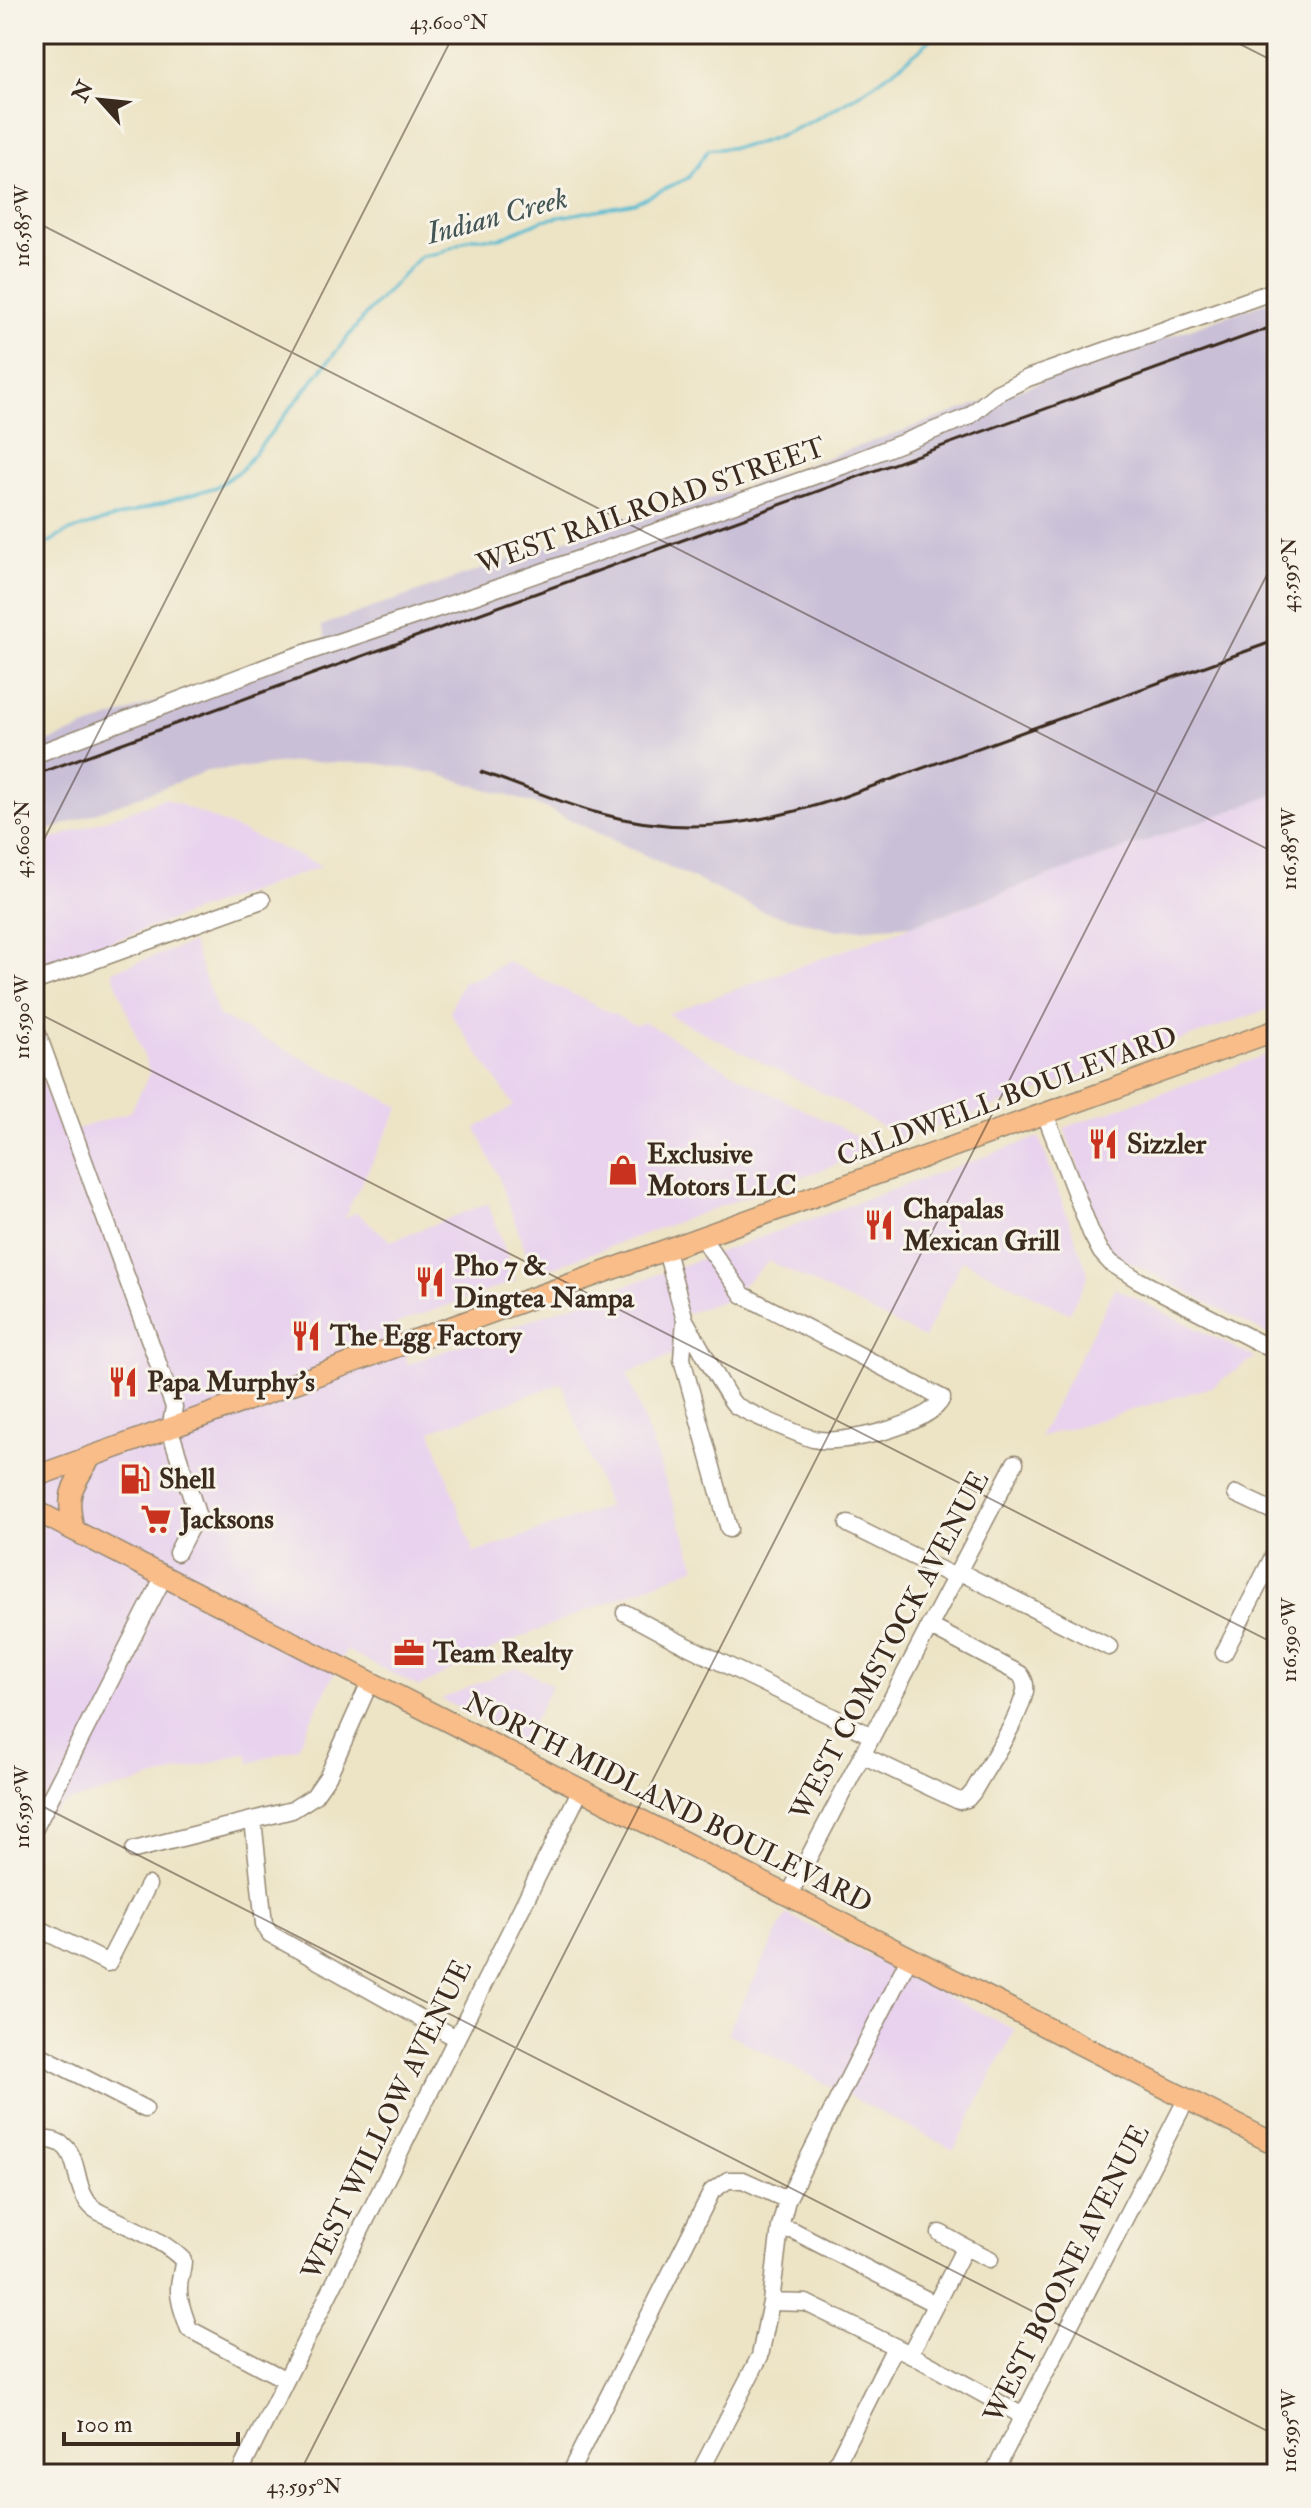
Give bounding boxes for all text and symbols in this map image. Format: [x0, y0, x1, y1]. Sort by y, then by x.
text: 43.600°N [410, 10, 488, 35]
north arrow [60, 60, 140, 140]
text: N [66, 76, 100, 107]
water label: Indian Creek [421, 179, 572, 253]
text: 116.585°W [10, 184, 35, 267]
street label: WEST RAILROAD STREET [471, 430, 830, 582]
text: 43.595°N [1277, 538, 1302, 612]
text: 43.600°N [10, 800, 35, 878]
text: 116.585°W [1277, 807, 1302, 890]
text: 116.590°W [10, 974, 35, 1059]
street label: CALDWELL BOULEVARD [832, 1019, 1182, 1175]
restaurant icon: Sizzler [1086, 1127, 1120, 1161]
place label: Sizzler [1127, 1127, 1207, 1162]
place label: Exclusive Motors LLC [646, 1137, 797, 1204]
shop icon: Exclusive Motors LLC [606, 1153, 640, 1187]
place label: Chapalas Mexican Grill [902, 1192, 1061, 1259]
restaurant icon: Chapalas Mexican Grill [862, 1208, 896, 1242]
place label: Pho 7 & Dingtea Nampa [454, 1249, 635, 1316]
restaurant icon: Pho 7 & Dingtea Nampa [413, 1265, 447, 1299]
restaurant icon: The Egg Factory [289, 1319, 323, 1353]
place label: The Egg Factory [329, 1319, 523, 1354]
restaurant icon: Papa Murphy's [106, 1365, 140, 1399]
place label: Papa Murphy's [147, 1365, 315, 1400]
fuel station icon: Shell [118, 1462, 152, 1496]
place label: Shell [159, 1462, 216, 1497]
street label: WEST COMSTOCK AVENUE [782, 1465, 997, 1828]
supermarket icon: Jacksons [139, 1502, 173, 1536]
place label: Jacksons [178, 1502, 274, 1537]
text: 116.590°W [1277, 1597, 1302, 1682]
office icon: Team Realty [392, 1636, 426, 1670]
place label: Team Realty [432, 1636, 574, 1671]
street label: NORTH MIDLAND BOULEVARD [458, 1685, 878, 1921]
text: 116.595°W [10, 1765, 35, 1849]
street label: WEST WILLOW AVENUE [294, 1954, 480, 2287]
street label: WEST BOONE AVENUE [976, 2119, 1158, 2430]
text: 116.595°W [1277, 2389, 1302, 2473]
scale bar [64, 2396, 238, 2446]
text: 100 m [76, 2409, 133, 2440]
text: 43.595°N [267, 2474, 341, 2499]

